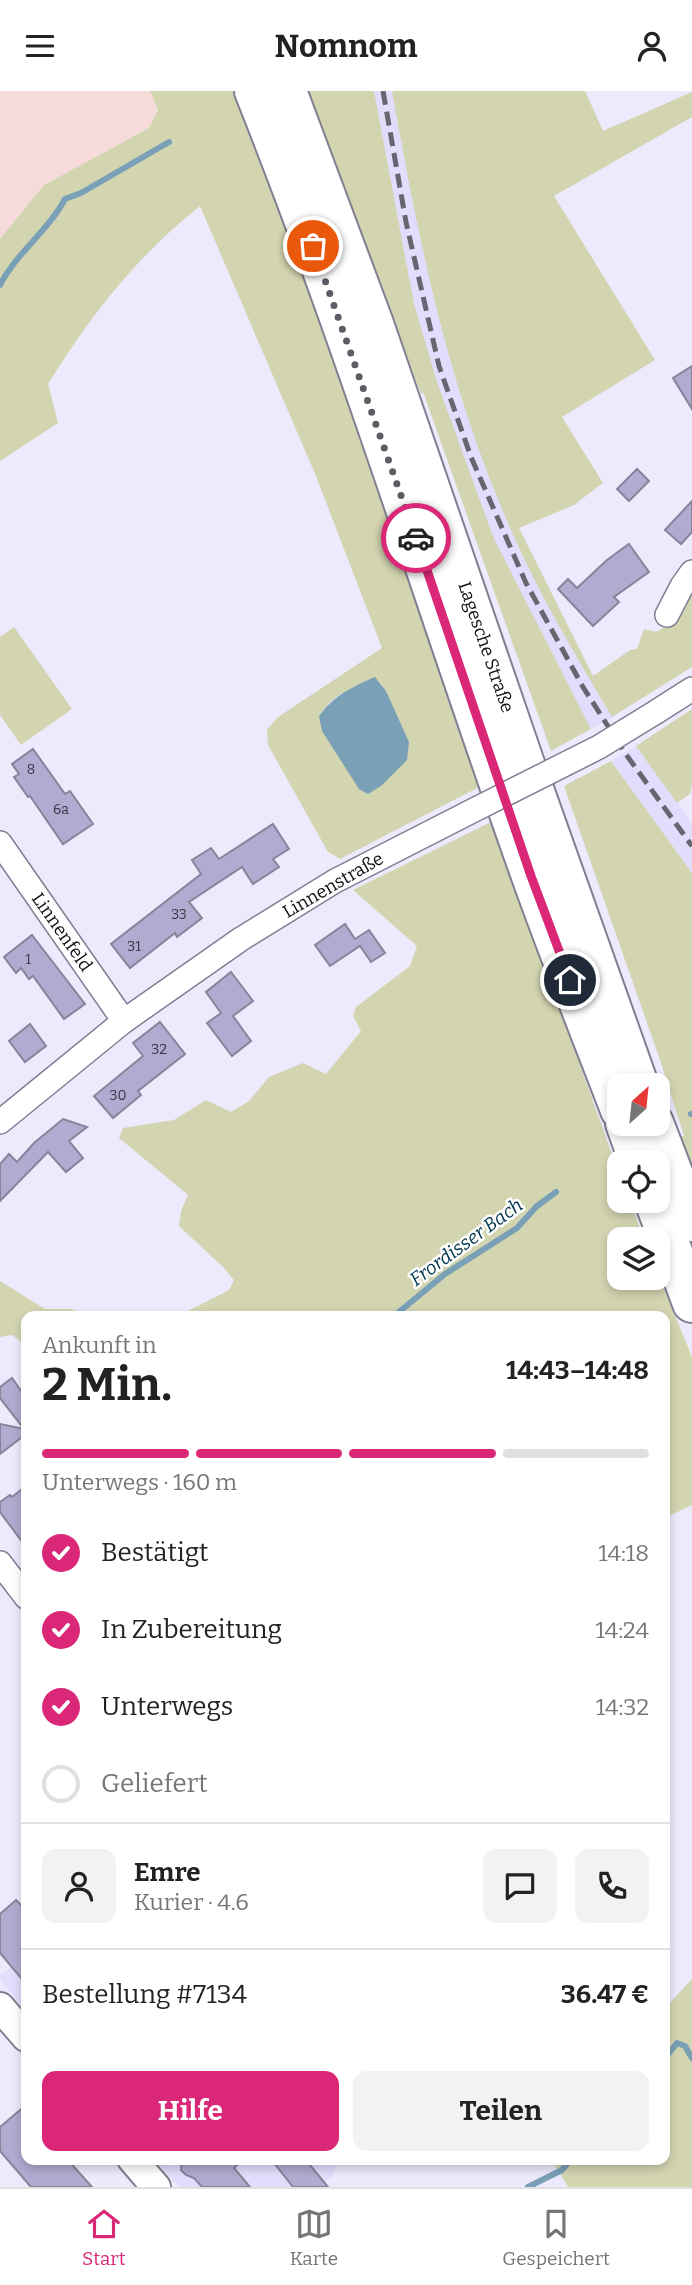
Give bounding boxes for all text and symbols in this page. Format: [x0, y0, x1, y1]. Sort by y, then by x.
icon: menu [21, 27, 59, 65]
text: Nomnom [274, 27, 418, 65]
icon: person [633, 27, 671, 65]
pin [283, 216, 343, 276]
icon: bag [294, 227, 332, 265]
courier [381, 503, 451, 573]
icon: car [397, 519, 435, 557]
street label: Lagesche Straße [453, 579, 519, 715]
house number: 8 [27, 761, 35, 778]
house number: 6a [53, 801, 69, 818]
street label: Linnenstraße [279, 847, 387, 923]
street label: Linnenfeld [27, 888, 97, 976]
house number: 33 [171, 906, 187, 923]
house number: 31 [127, 938, 141, 955]
pin [540, 950, 600, 1010]
house number: 1 [25, 951, 31, 968]
icon: home [551, 961, 589, 999]
house number: 32 [151, 1041, 167, 1058]
north arrow [607, 1073, 670, 1136]
map controls [607, 1073, 670, 1290]
house number: 30 [110, 1087, 126, 1104]
button: locate [607, 1150, 670, 1213]
water label: Frordisser Bach [405, 1193, 527, 1291]
button: layers [607, 1227, 670, 1290]
text: Ankunft in [42, 1331, 157, 1359]
text: 14:43–14:48 [506, 1355, 649, 1386]
text: 2 Min. [42, 1357, 172, 1412]
text: Unterwegs · 160 m [42, 1468, 237, 1496]
icon: check [42, 1534, 80, 1572]
text: Bestätigt [101, 1537, 208, 1568]
text: 14:18 [598, 1539, 649, 1567]
icon: check [42, 1611, 80, 1649]
text: In Zubereitung [101, 1614, 282, 1645]
text: 14:24 [595, 1616, 649, 1644]
icon: check [42, 1688, 80, 1726]
text: Unterwegs [101, 1691, 233, 1722]
text: 14:32 [596, 1693, 649, 1721]
text: Geliefert [101, 1768, 208, 1799]
button: person [42, 1849, 116, 1923]
button: chat [483, 1849, 557, 1923]
button: phone [575, 1849, 649, 1923]
text: Emre [134, 1857, 200, 1888]
text: Kurier · 4.6 [134, 1888, 249, 1916]
text: Bestellung #7134 [42, 1979, 247, 2010]
text: 36.47 € [561, 1979, 649, 2010]
button: Hilfe [42, 2071, 339, 2151]
button: Teilen [353, 2071, 649, 2151]
tab: Start [82, 2205, 126, 2270]
tab: Karte [290, 2205, 338, 2270]
tab: Gespeichert [502, 2205, 610, 2270]

